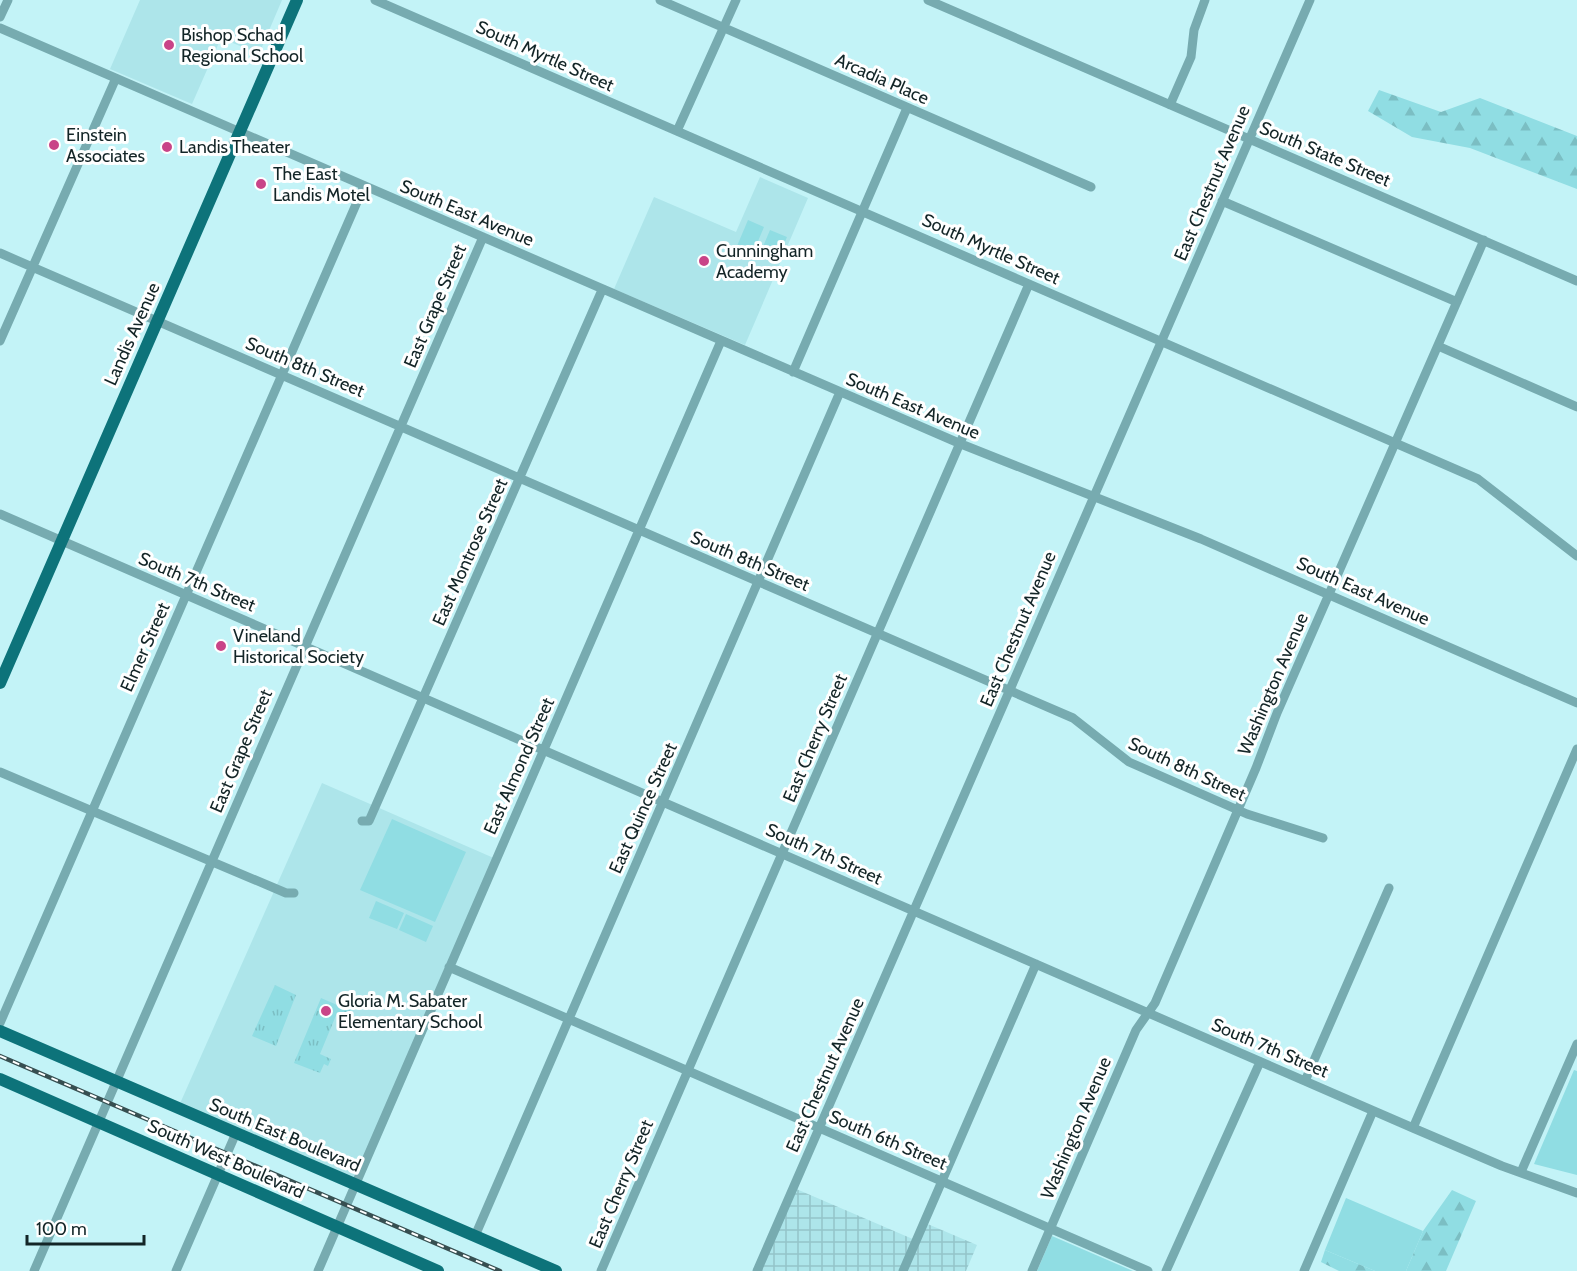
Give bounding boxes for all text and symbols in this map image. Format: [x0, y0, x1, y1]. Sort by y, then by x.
street label: South Myrtle Street [473, 16, 617, 96]
place label: Bishop Schad Regional School [181, 24, 304, 67]
marker: Bishop Schad Regional School [162, 38, 176, 52]
street label: Arcadia Place [832, 49, 932, 109]
street label: East Chestnut Avenue [1169, 102, 1255, 264]
street label: South State Street [1256, 117, 1394, 191]
place label: Einstein Associates [66, 124, 145, 167]
place label: Landis Theater [179, 136, 290, 158]
marker: Einstein Associates [47, 138, 61, 152]
marker: Landis Theater [160, 140, 174, 154]
place label: The East Landis Motel [273, 163, 370, 206]
street label: South East Avenue [397, 175, 537, 251]
marker: The East Landis Motel [254, 177, 268, 191]
street label: South Myrtle Street [919, 209, 1063, 289]
place label: Cunningham Academy [716, 240, 813, 283]
street label: East Grape Street [399, 241, 471, 371]
marker: Cunningham Academy [697, 254, 711, 268]
street label: Landis Avenue [100, 279, 164, 389]
street label: South 8th Street [242, 332, 368, 402]
street label: South East Avenue [843, 368, 983, 444]
street label: East Montrose Street [428, 475, 512, 629]
street label: South 8th Street [687, 526, 813, 596]
street label: South 7th Street [135, 547, 259, 617]
street label: East Chestnut Avenue [975, 548, 1061, 710]
street label: South East Avenue [1293, 552, 1433, 630]
street label: Elmer Street [116, 599, 174, 695]
street label: Washington Avenue [1233, 610, 1313, 758]
place label: Vineland Historical Society [233, 625, 364, 668]
marker: Vineland Historical Society [214, 639, 228, 653]
street label: East Cherry Street [778, 671, 852, 805]
street label: East Grape Street [205, 686, 277, 816]
street label: East Almond Street [479, 694, 559, 838]
street label: South 8th Street [1125, 732, 1249, 806]
street label: East Quince Street [604, 739, 682, 877]
street label: South 7th Street [762, 819, 886, 889]
place label: Gloria M. Sabater Elementary School [338, 990, 483, 1033]
street label: East Chestnut Avenue [781, 994, 869, 1156]
marker: Gloria M. Sabater Elementary School [319, 1004, 333, 1018]
street label: South 7th Street [1208, 1013, 1332, 1083]
street label: Washington Avenue [1036, 1054, 1116, 1202]
street label: South East Boulevard [206, 1093, 364, 1177]
street label: South 6th Street [826, 1105, 950, 1175]
street label: South West Boulevard [144, 1115, 308, 1203]
street label: East Cherry Street [584, 1117, 658, 1251]
scale bar [27, 1208, 144, 1246]
text: 100 m [36, 1218, 87, 1240]

